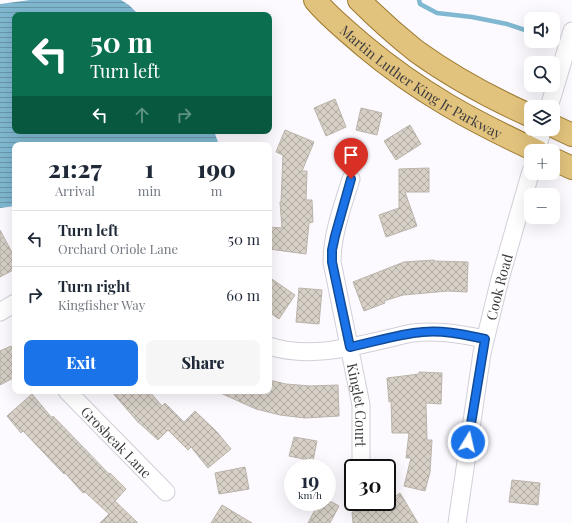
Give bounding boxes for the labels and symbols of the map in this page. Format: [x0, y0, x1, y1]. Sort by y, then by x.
street label: Martin Luther King Jr Parkway [336, 20, 506, 143]
pin [334, 138, 368, 179]
street label: Cook Road [481, 251, 516, 322]
street label: Kinglet Court [343, 361, 371, 448]
street label: Grosbeak Lane [77, 402, 156, 482]
position arrow [447, 421, 489, 463]
speed limit sign: 30 [344, 459, 396, 511]

